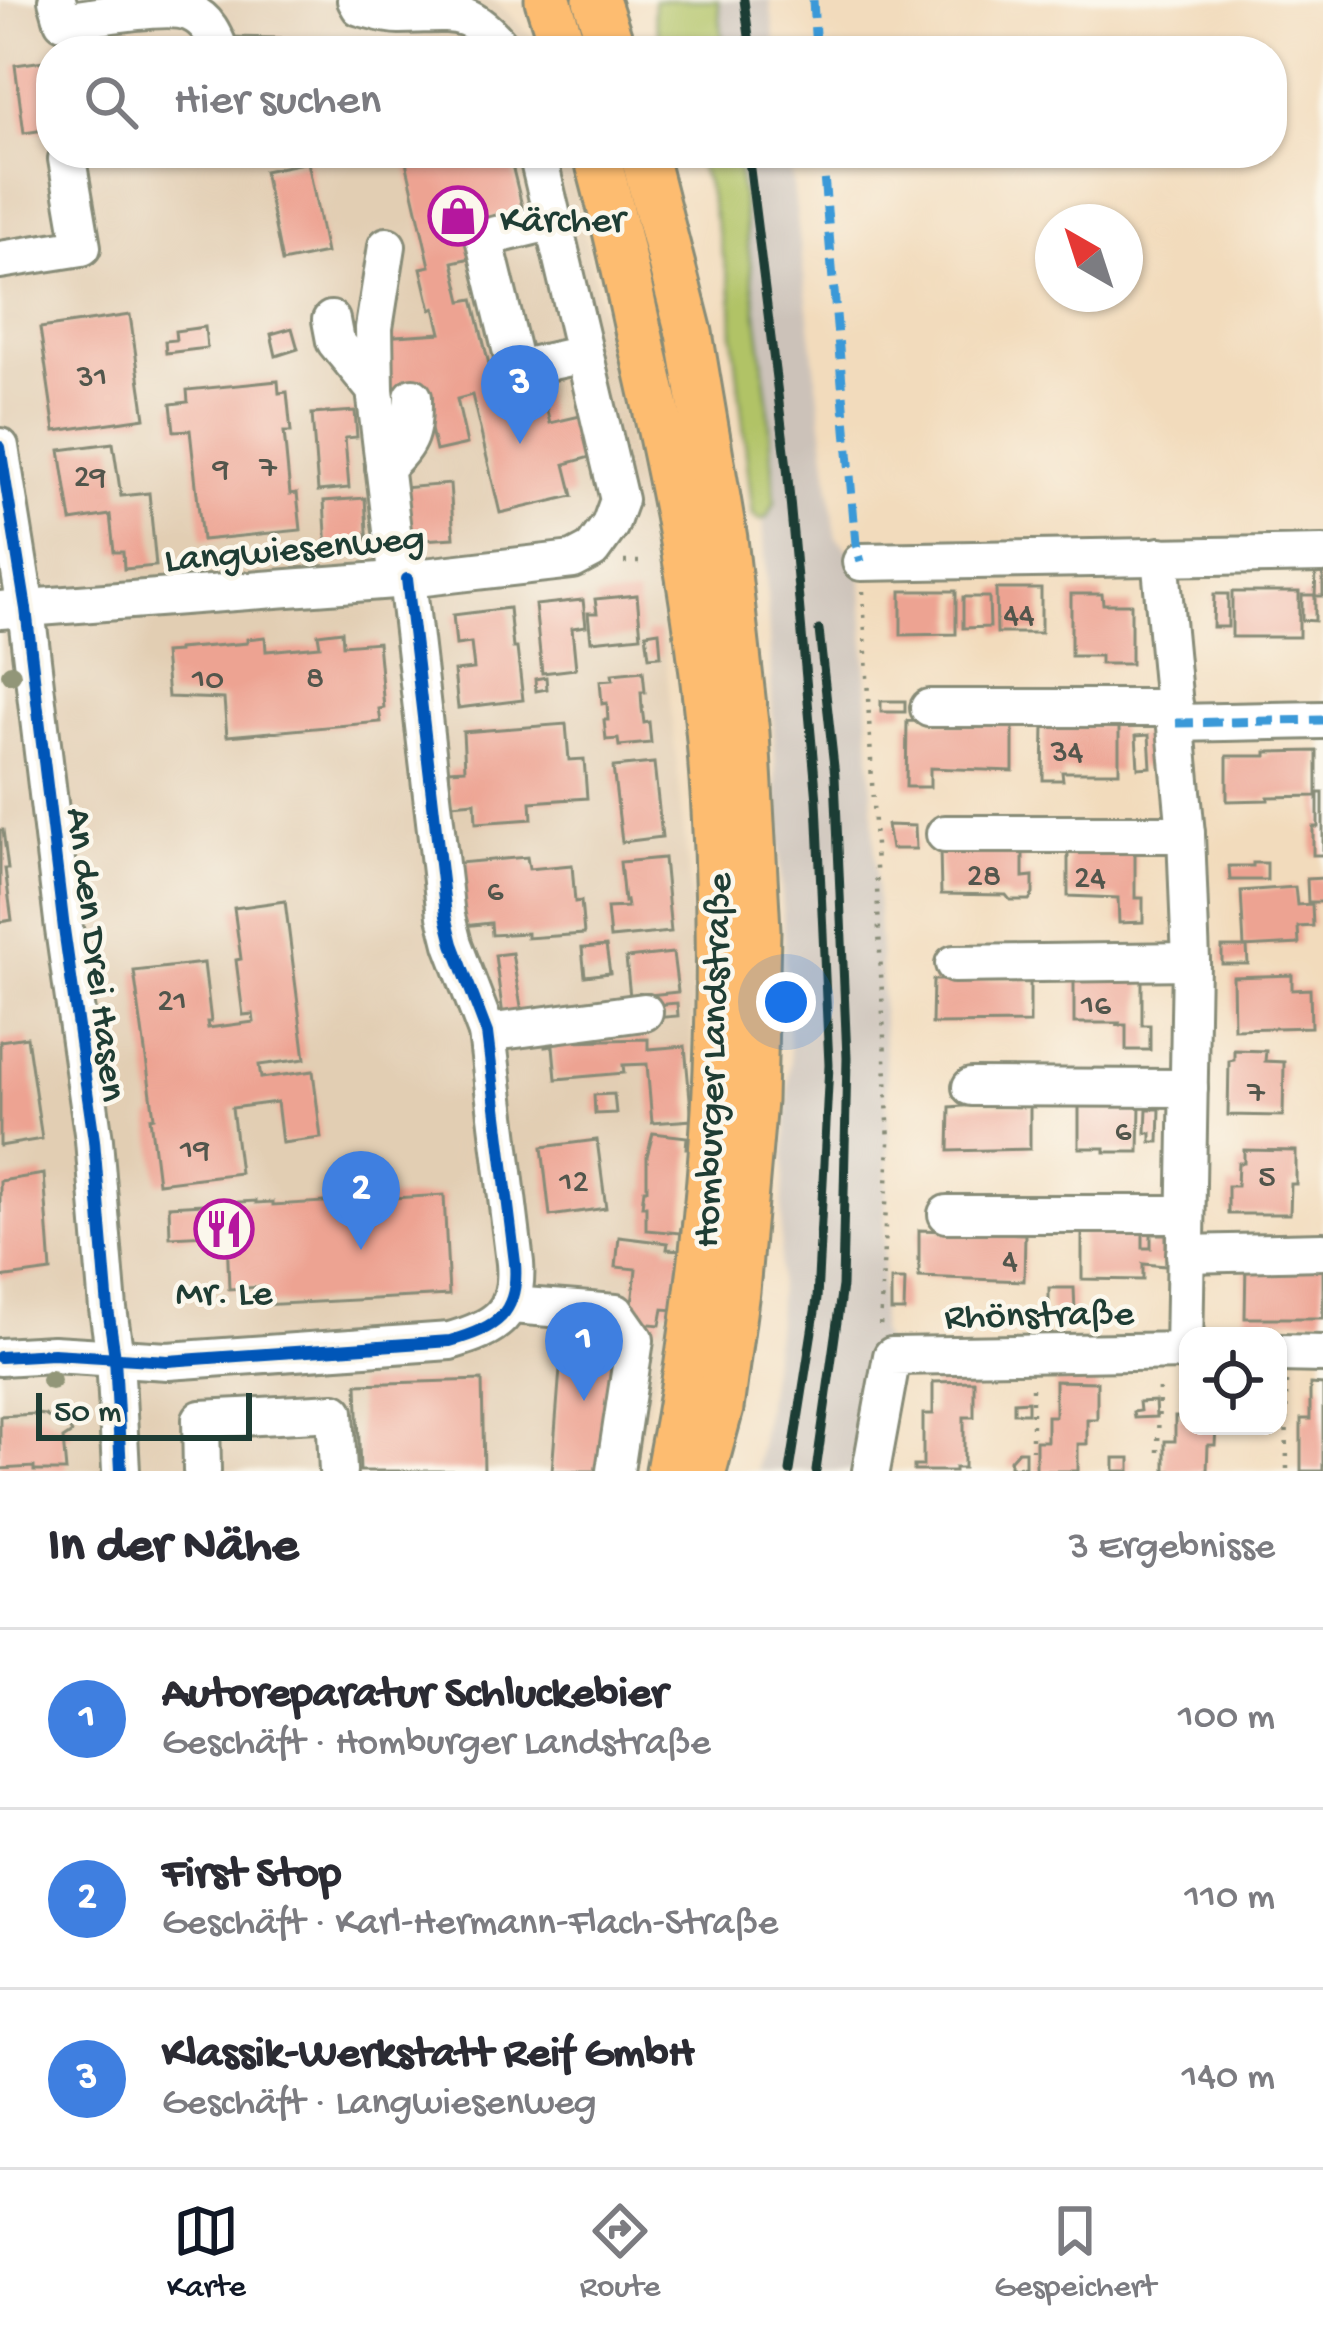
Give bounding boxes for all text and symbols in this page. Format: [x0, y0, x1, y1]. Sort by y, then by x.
search box [36, 36, 1287, 168]
icon: search [78, 69, 144, 135]
text: Hier suchen [174, 76, 381, 129]
shop icon: Kärcher [427, 185, 489, 247]
place label: Kärcher [500, 200, 628, 246]
north arrow [1035, 204, 1143, 312]
pin: 3 [481, 345, 559, 444]
house number: 31 [76, 360, 107, 398]
house number: 7 [258, 450, 277, 488]
house number: 9 [212, 452, 229, 490]
house number: 29 [74, 460, 106, 498]
street label: Langwiesenweg [163, 518, 427, 586]
house number: 44 [1003, 598, 1035, 636]
house number: 8 [306, 661, 324, 699]
house number: 10 [191, 662, 224, 700]
house number: 34 [1050, 735, 1084, 773]
street label: An den Drei Hasen [52, 805, 134, 1105]
house number: 28 [967, 859, 1001, 897]
house number: 24 [1074, 861, 1106, 899]
street label: Homburger Landstraße [686, 871, 746, 1249]
house number: 6 [487, 874, 504, 912]
your location [756, 972, 816, 1032]
house number: 21 [157, 984, 187, 1022]
house number: 16 [1080, 988, 1111, 1026]
house number: 7 [1246, 1075, 1265, 1113]
house number: 6 [1115, 1114, 1132, 1152]
house number: 19 [179, 1133, 210, 1171]
pin: 2 [322, 1151, 400, 1250]
house number: 5 [1258, 1160, 1276, 1198]
house number: 12 [558, 1165, 589, 1203]
restaurant icon: Mr. Le [193, 1198, 255, 1260]
house number: 4 [1002, 1244, 1018, 1282]
place label: Mr. Le [176, 1273, 273, 1319]
street label: Rhönstraße [944, 1293, 1135, 1343]
pin: 1 [545, 1302, 623, 1401]
map controls [1179, 1327, 1287, 1435]
button: locate [1179, 1327, 1287, 1435]
scale bar [36, 1387, 252, 1440]
text: 50 m [54, 1395, 121, 1433]
text: In der Nähe [48, 1519, 298, 1579]
text: 3 Ergebnisse [1069, 1526, 1275, 1572]
text: Autoreparatur Schluckebier [162, 1669, 667, 1722]
text: 1 [79, 1696, 95, 1742]
text: 100 m [1178, 1696, 1275, 1742]
text: Geschäft · Homburger Landstraße [162, 1722, 711, 1768]
text: First Stop [162, 1849, 341, 1902]
text: 2 [77, 1876, 97, 1922]
text: 110 m [1184, 1876, 1275, 1922]
text: Geschäft · Karl-Hermann-Flach-Straße [162, 1902, 778, 1948]
text: Klassik-Werkstatt Reif GmbH [162, 2029, 694, 2082]
text: 3 [77, 2056, 97, 2102]
text: 140 m [1182, 2056, 1275, 2102]
text: Geschäft · Langwiesenweg [162, 2082, 597, 2128]
tab: Karte [167, 2198, 246, 2308]
tab: Route [580, 2198, 660, 2308]
tab: Gespeichert [994, 2198, 1156, 2308]

